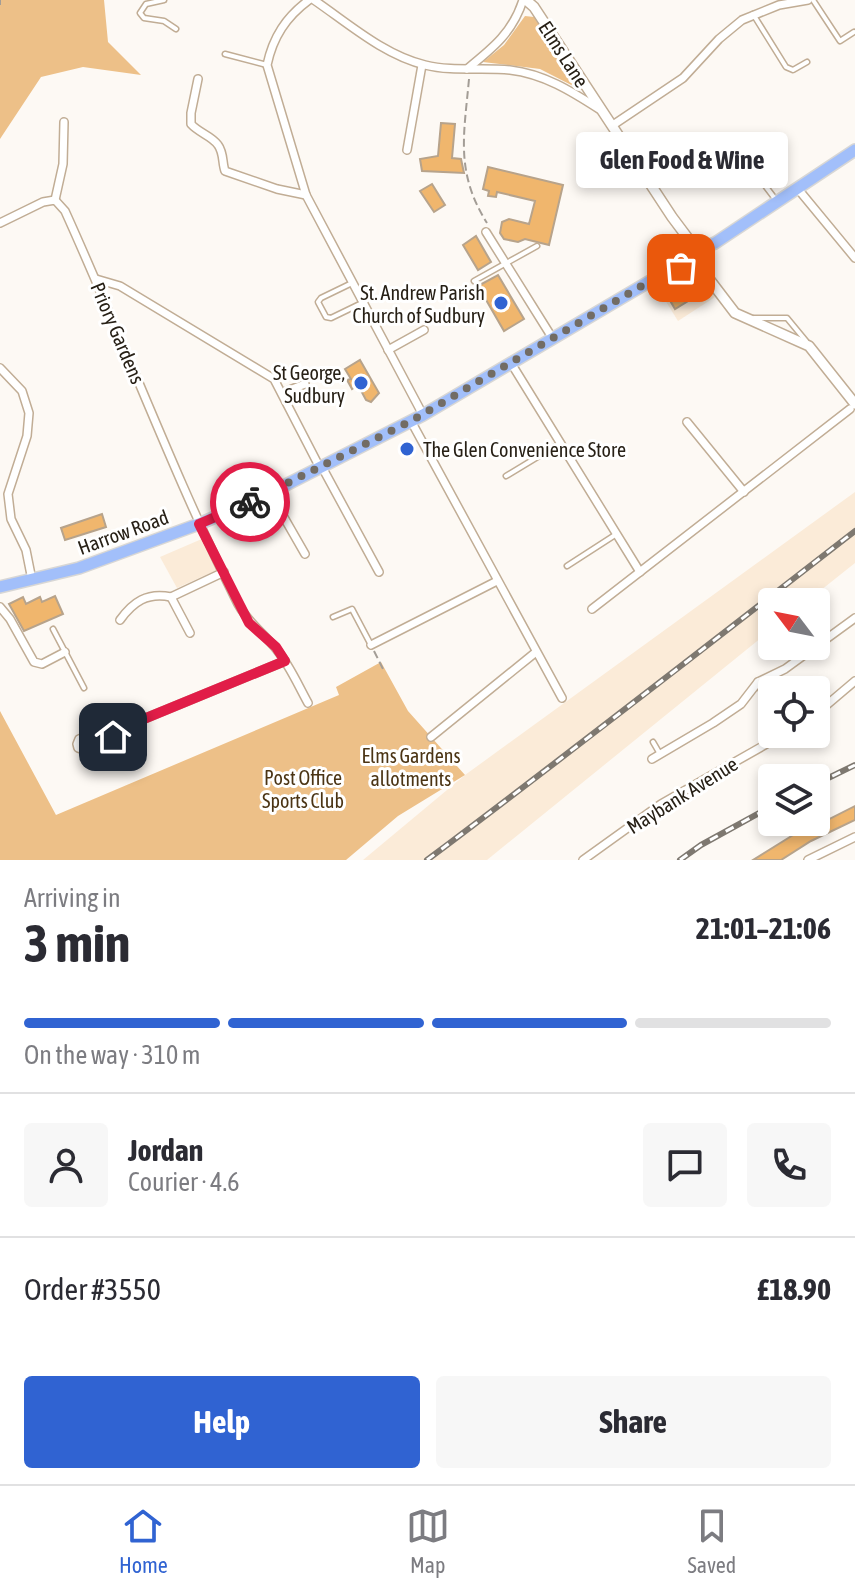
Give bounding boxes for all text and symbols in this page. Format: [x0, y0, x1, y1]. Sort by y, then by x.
street label: Elms Lane [534, 17, 594, 91]
callout: Glen Food & Wine [575, 132, 787, 188]
text: Glen Food & Wine [600, 145, 765, 175]
pin [647, 234, 715, 302]
icon: bag [659, 246, 703, 290]
street label: Priory Gardens [86, 279, 150, 387]
place label: St. Andrew Parish Church of Sudbury [352, 281, 485, 327]
marker: St. Andrew Parish Church of Sudbury [492, 294, 510, 312]
place label: St George, Sudbury [273, 361, 345, 407]
marker: St George, Sudbury [352, 374, 370, 392]
place label: The Glen Convenience Store [423, 438, 626, 461]
marker: The Glen Convenience Store [398, 440, 416, 458]
courier [210, 462, 290, 542]
icon: bike [228, 480, 272, 524]
street label: Harrow Road [75, 505, 171, 559]
north arrow [758, 588, 830, 660]
map controls [758, 588, 830, 836]
button: locate [758, 676, 830, 748]
pin [79, 703, 147, 771]
icon: home [91, 715, 135, 759]
park label: Elms Gardens allotments [361, 744, 461, 790]
street label: Maybank Avenue [622, 752, 742, 838]
button: layers [758, 764, 830, 836]
park label: Post Office Sports Club [262, 766, 344, 812]
text: Arriving in [24, 883, 121, 913]
text: 21:01–21:06 [696, 911, 831, 945]
text: 3 min [24, 913, 130, 973]
text: On the way · 310 m [24, 1040, 201, 1070]
button: person [24, 1123, 108, 1207]
button: chat [643, 1123, 727, 1207]
button: phone [747, 1123, 831, 1207]
text: Jordan [128, 1133, 203, 1167]
text: Courier · 4.6 [128, 1167, 239, 1197]
text: Order #3550 [24, 1272, 161, 1306]
text: £18.90 [757, 1272, 831, 1306]
button: Help [24, 1376, 420, 1468]
button: Share [436, 1376, 831, 1468]
tab: Home [119, 1504, 168, 1578]
tab: Map [406, 1504, 450, 1578]
tab: Saved [687, 1504, 736, 1578]

